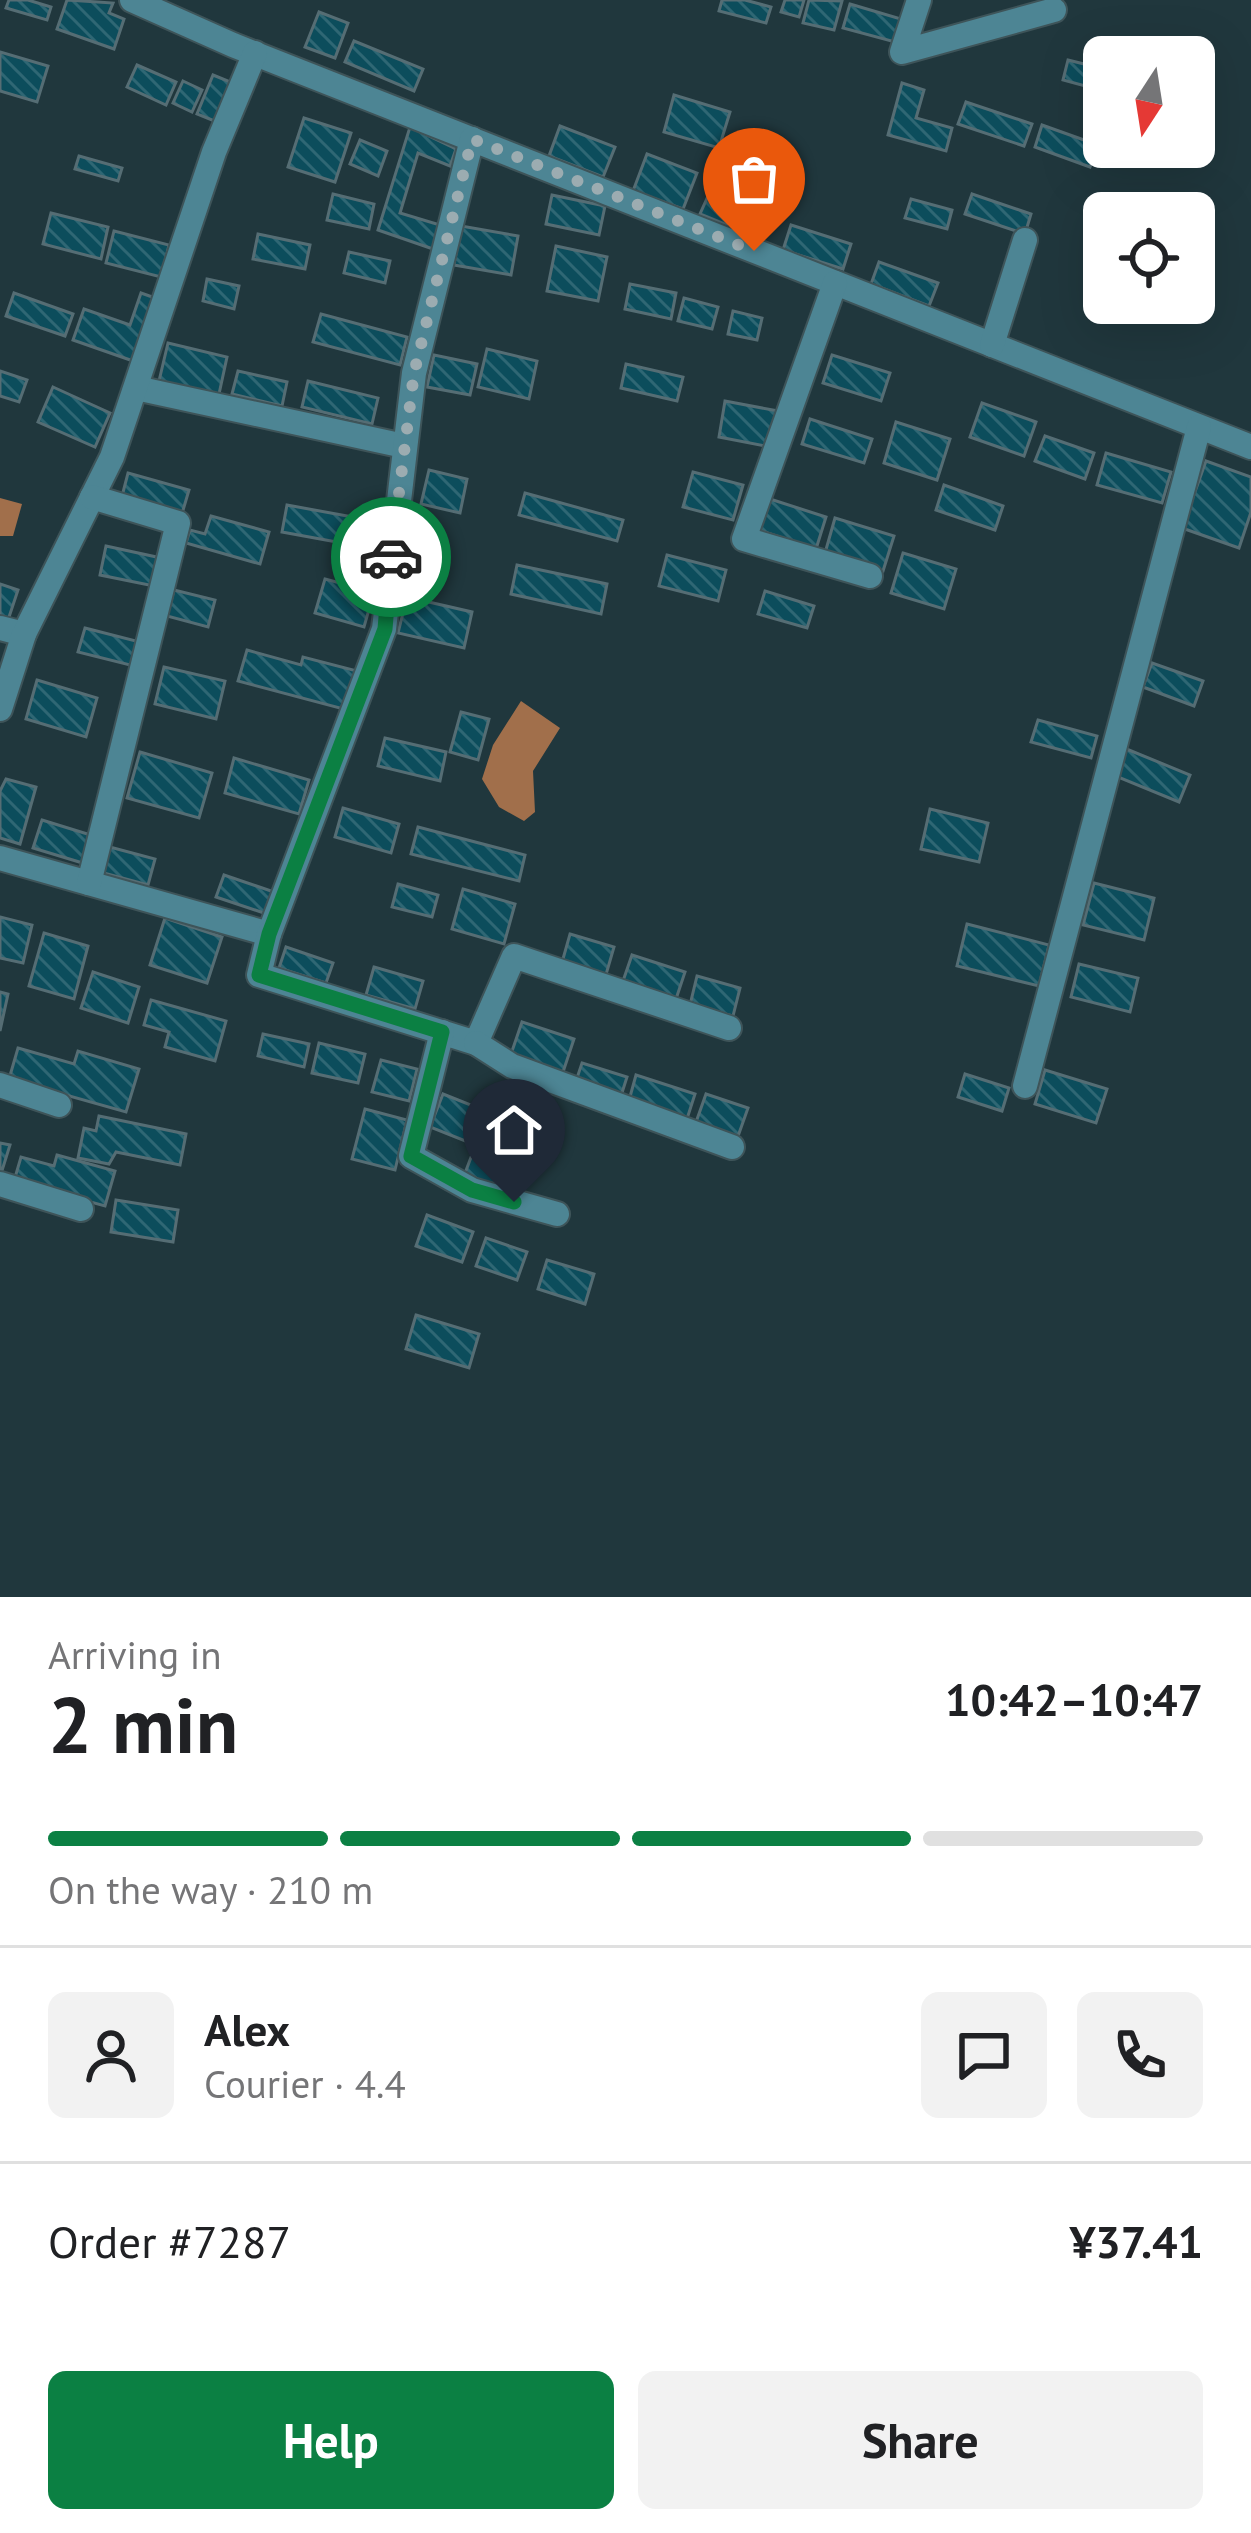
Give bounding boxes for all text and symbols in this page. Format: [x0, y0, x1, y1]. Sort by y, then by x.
north arrow [1083, 36, 1215, 168]
map controls [1083, 36, 1215, 324]
pin [703, 128, 805, 251]
icon: bag [721, 146, 787, 212]
button: locate [1083, 192, 1215, 324]
courier [331, 497, 451, 617]
icon: car [358, 524, 424, 590]
pin [463, 1079, 565, 1202]
icon: home [481, 1097, 547, 1163]
text: Arriving in [48, 1629, 222, 1680]
text: 10:42–10:47 [945, 1670, 1203, 1728]
text: 2 min [48, 1674, 238, 1775]
text: On the way · 210 m [48, 1864, 373, 1915]
button: person [48, 1992, 174, 2118]
button: chat [921, 1992, 1047, 2118]
button: phone [1077, 1992, 1203, 2118]
text: Alex [204, 2000, 290, 2058]
text: Courier · 4.4 [204, 2058, 406, 2109]
text: Order #7287 [48, 2212, 291, 2270]
text: ¥37.41 [1070, 2212, 1203, 2270]
button: Help [48, 2371, 614, 2509]
button: Share [638, 2371, 1203, 2509]

